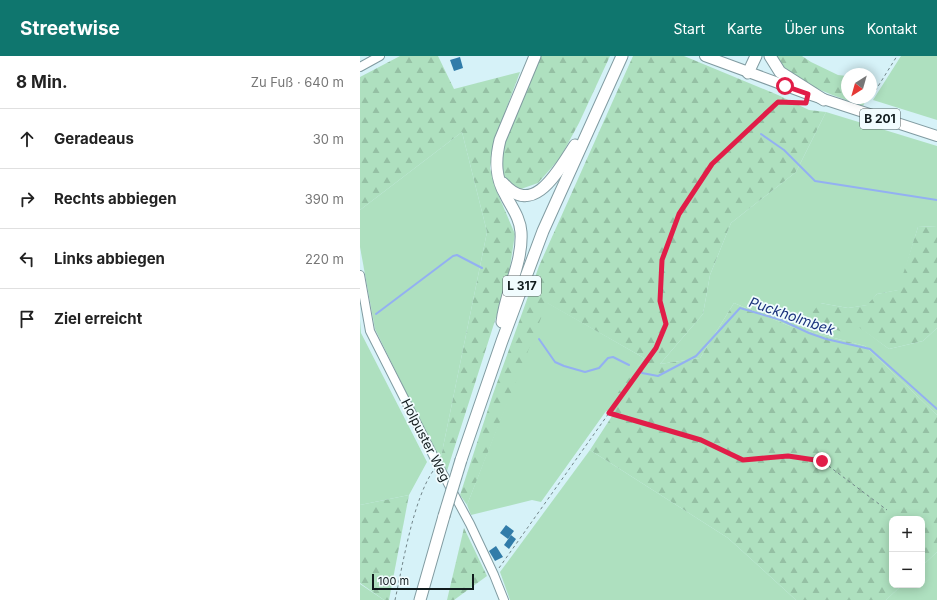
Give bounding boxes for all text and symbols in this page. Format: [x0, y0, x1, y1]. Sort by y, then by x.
text: Streetwise [20, 17, 120, 40]
text: Start [673, 20, 705, 37]
text: Karte [727, 20, 762, 37]
text: Über uns [784, 20, 845, 37]
text: Kontakt [867, 20, 917, 37]
north arrow [841, 68, 877, 104]
text: 8 Min. [16, 72, 68, 92]
text: Zu Fuß · 640 m [251, 74, 344, 90]
route start [776, 77, 794, 95]
road number: B 201 [860, 109, 900, 129]
icon: ahead [16, 128, 38, 150]
text: Geradeaus [54, 129, 134, 148]
text: 30 m [313, 131, 344, 147]
icon: right [16, 188, 38, 210]
text: Rechts abbiegen [54, 189, 176, 208]
text: 390 m [305, 191, 344, 207]
icon: left [16, 248, 38, 270]
text: Links abbiegen [54, 249, 165, 268]
text: 220 m [305, 251, 344, 267]
road number: L 317 [503, 276, 541, 296]
water label: Puckholmbek [747, 293, 838, 338]
icon: arrive [16, 308, 38, 330]
text: Ziel erreicht [54, 309, 142, 328]
street label: Holpuster Weg [398, 396, 454, 484]
route end [813, 452, 831, 470]
map controls [889, 516, 925, 588]
button: + [889, 516, 925, 552]
button: − [889, 552, 925, 588]
scale bar [372, 572, 474, 591]
text: 100 m [378, 574, 409, 588]

